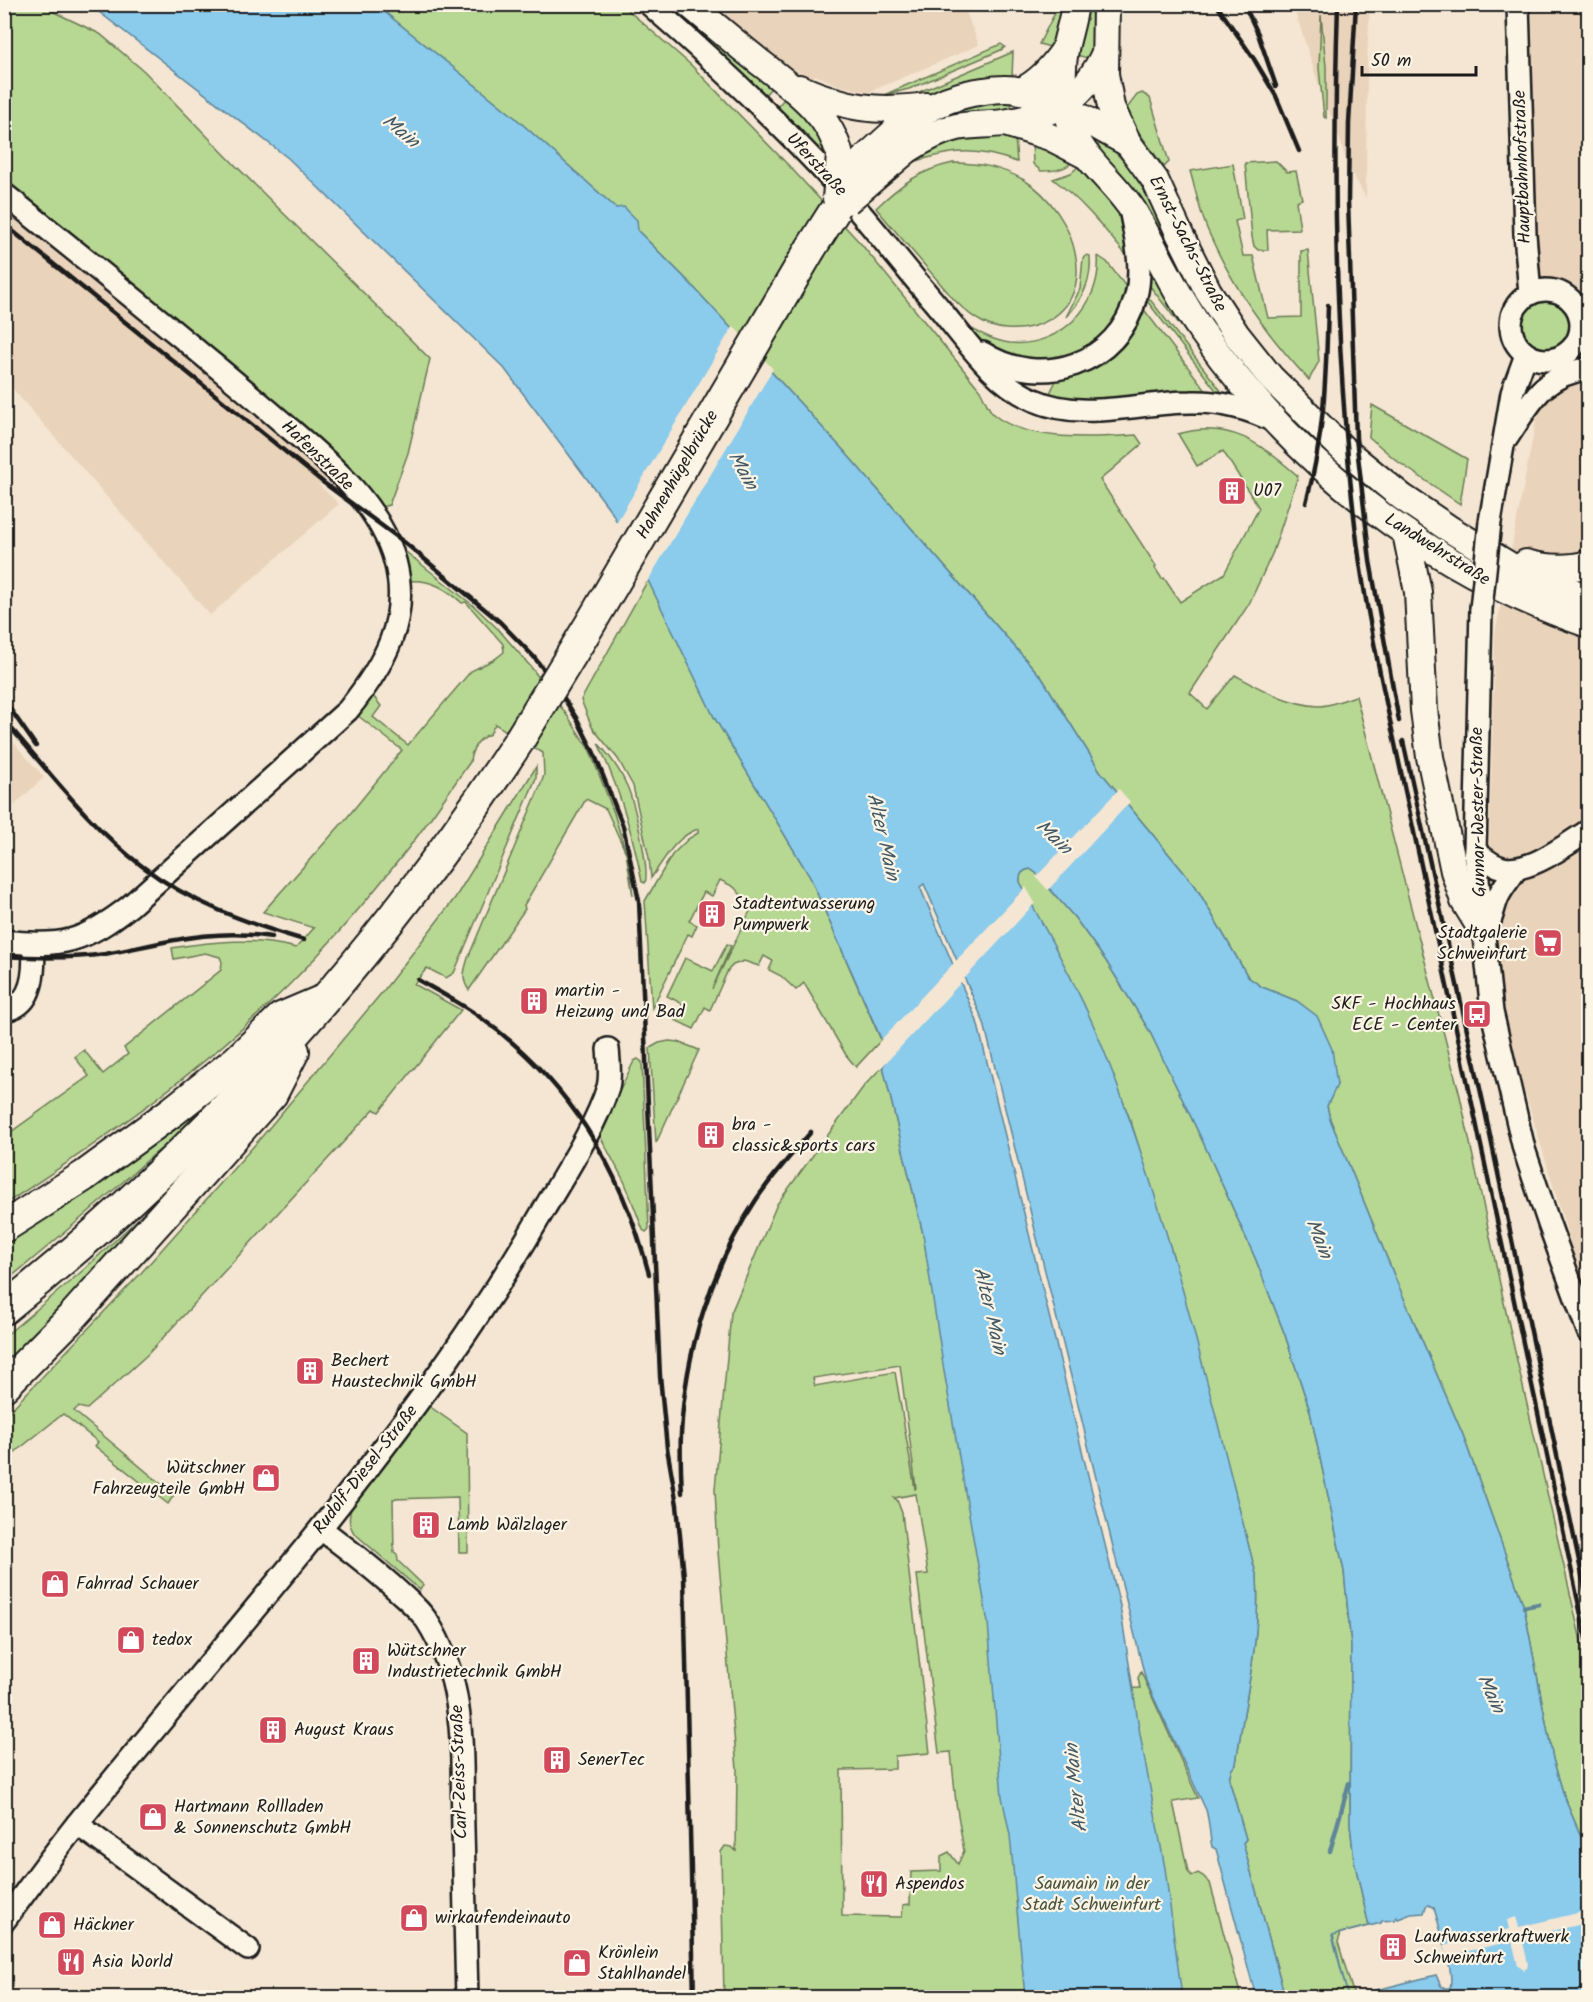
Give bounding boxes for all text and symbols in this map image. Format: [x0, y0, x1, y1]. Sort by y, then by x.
scale bar [1362, 39, 1476, 77]
text: 50 m [1371, 47, 1411, 76]
street label: Hauptbahnhofstraße [1506, 89, 1540, 245]
water label: Main [374, 107, 427, 158]
street label: Uferstraße [778, 126, 854, 204]
street label: Ernst-Sachs-Straße [1140, 171, 1234, 317]
street label: Hahnenhügelbrücke [629, 405, 727, 545]
street label: Hafenstraße [274, 413, 360, 499]
water label: Main [718, 445, 766, 498]
building icon: U07 [1216, 475, 1248, 507]
place label: U07 [1253, 477, 1282, 506]
street label: Landwehrstraße [1378, 506, 1496, 594]
street label: Gunnar-Wester-Straße [1463, 727, 1495, 897]
water label: Alter Main [856, 790, 908, 885]
water label: Main [1027, 812, 1080, 864]
place label: Stadtentwasserung Pumpwerk [733, 890, 875, 940]
building icon: Stadtentwasserung Pumpwerk [696, 898, 728, 930]
place label: Stadtgalerie Schweinfurt [1437, 919, 1528, 969]
supermarket icon: Stadtgalerie Schweinfurt [1532, 927, 1564, 959]
place label: martin - Heizung und Bad [555, 977, 686, 1027]
building icon: martin - Heizung und Bad [518, 985, 550, 1017]
place label: SKF - Hochhaus ECE - Center [1331, 990, 1457, 1040]
bus stop icon: SKF - Hochhaus ECE - Center [1461, 998, 1493, 1030]
place label: bra - classic&sports cars [732, 1111, 876, 1161]
building icon: bra - classic&sports cars [695, 1119, 727, 1151]
water label: Main [1296, 1214, 1341, 1265]
water label: Alter Main [963, 1264, 1015, 1359]
place label: Bechert Haustechnik GmbH [331, 1347, 477, 1397]
building icon: Bechert Haustechnik GmbH [294, 1355, 326, 1387]
street label: Rudolf-Diesel-Straße [306, 1399, 426, 1541]
place label: Wütschner Fahrzeugteile GmbH [92, 1454, 246, 1504]
shop icon: Wütschner Fahrzeugteile GmbH [250, 1462, 282, 1494]
building icon: Lamb Wälzlager [410, 1509, 442, 1541]
place label: Lamb Wälzlager [447, 1511, 568, 1540]
shop icon: Fahrrad Schauer [39, 1568, 71, 1600]
place label: Fahrrad Schauer [76, 1570, 199, 1599]
shop icon: tedox [115, 1624, 147, 1656]
place label: tedox [152, 1626, 192, 1655]
place label: Wütschner Industrietechnik GmbH [387, 1637, 562, 1687]
building icon: Wütschner Industrietechnik GmbH [350, 1645, 382, 1677]
water label: Main [1467, 1669, 1514, 1720]
street label: Carl-Zeiss-Straße [443, 1704, 477, 1840]
building icon: August Kraus [257, 1714, 289, 1746]
place label: August Kraus [294, 1716, 394, 1745]
water label: Alter Main [1056, 1741, 1098, 1834]
building icon: SenerTec [541, 1744, 573, 1776]
place label: SenerTec [578, 1746, 645, 1775]
place label: Hartmann Rollladen & Sonnenschutz GmbH [174, 1793, 351, 1843]
shop icon: Hartmann Rollladen & Sonnenschutz GmbH [137, 1801, 169, 1833]
restaurant icon: Aspendos [858, 1868, 890, 1900]
place label: Aspendos [895, 1870, 965, 1899]
park label: Saumain in der Stadt Schweinfurt [1023, 1870, 1162, 1920]
shop icon: wirkaufendeinauto [398, 1902, 430, 1934]
place label: wirkaufendeinauto [435, 1904, 571, 1933]
shop icon: Häckner [36, 1909, 68, 1941]
place label: Häckner [73, 1911, 135, 1940]
place label: Laufwasserkraftwerk Schweinfurt [1414, 1923, 1569, 1973]
building icon: Laufwasserkraftwerk Schweinfurt [1377, 1931, 1409, 1963]
place label: Krönlein Stahlhandel [598, 1939, 687, 1989]
restaurant icon: Asia World [55, 1946, 87, 1978]
shop icon: Krönlein Stahlhandel [561, 1947, 593, 1979]
place label: Asia World [92, 1948, 173, 1977]

